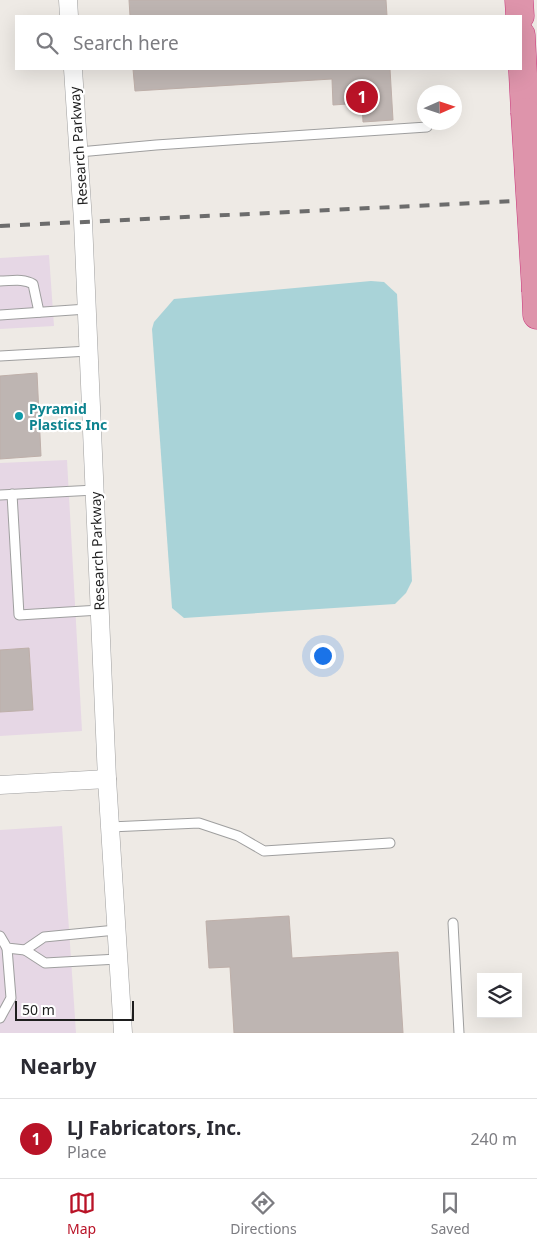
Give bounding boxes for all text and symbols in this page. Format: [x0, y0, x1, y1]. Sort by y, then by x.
search box [15, 15, 522, 70]
icon: search [33, 29, 61, 57]
text: Search here [73, 30, 179, 56]
pin: 1 [346, 78, 378, 116]
street label: Research Parkway [64, 85, 92, 206]
north arrow [417, 85, 462, 130]
place label: Pyramid Plastics Inc [29, 399, 107, 434]
marker: Pyramid Plastics Inc [13, 410, 25, 422]
street label: Research Parkway [85, 490, 109, 611]
your location [310, 643, 336, 669]
map controls [477, 973, 522, 1018]
button: layers [477, 973, 522, 1018]
scale bar [15, 998, 134, 1021]
text: 50 m [22, 1000, 55, 1019]
text: Nearby [20, 1052, 96, 1080]
text: LJ Fabricators, Inc. [67, 1115, 241, 1141]
text: 1 [31, 1128, 41, 1150]
text: 240 m [470, 1128, 517, 1150]
text: Place [67, 1141, 107, 1163]
tab: Map [67, 1189, 96, 1238]
tab: Directions [230, 1189, 297, 1238]
tab: Saved [431, 1189, 470, 1238]

